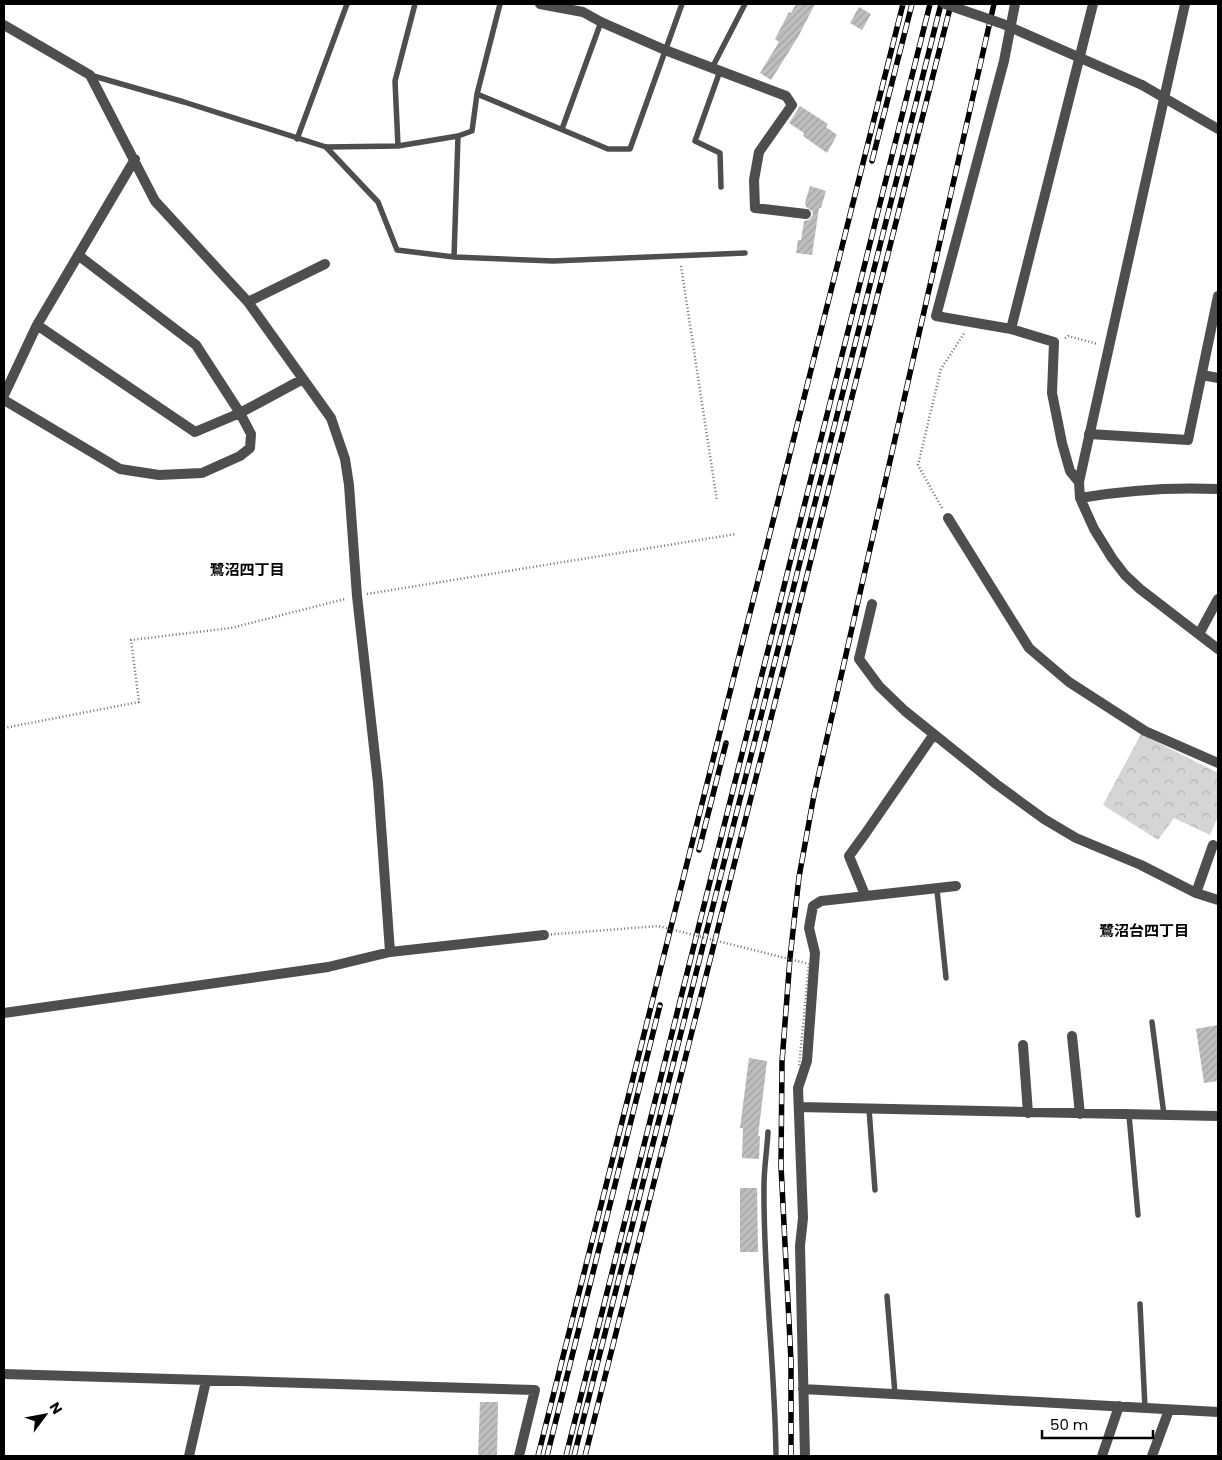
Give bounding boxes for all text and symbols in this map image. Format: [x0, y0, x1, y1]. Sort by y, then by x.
district label: 鷺沼四丁目 [209, 559, 285, 580]
district label: 鷺沼台四丁目 [1099, 920, 1189, 941]
north arrow [20, 1390, 70, 1440]
text: N [45, 1398, 67, 1418]
scale bar [1042, 1408, 1153, 1440]
text: 50 m [1050, 1414, 1088, 1435]

